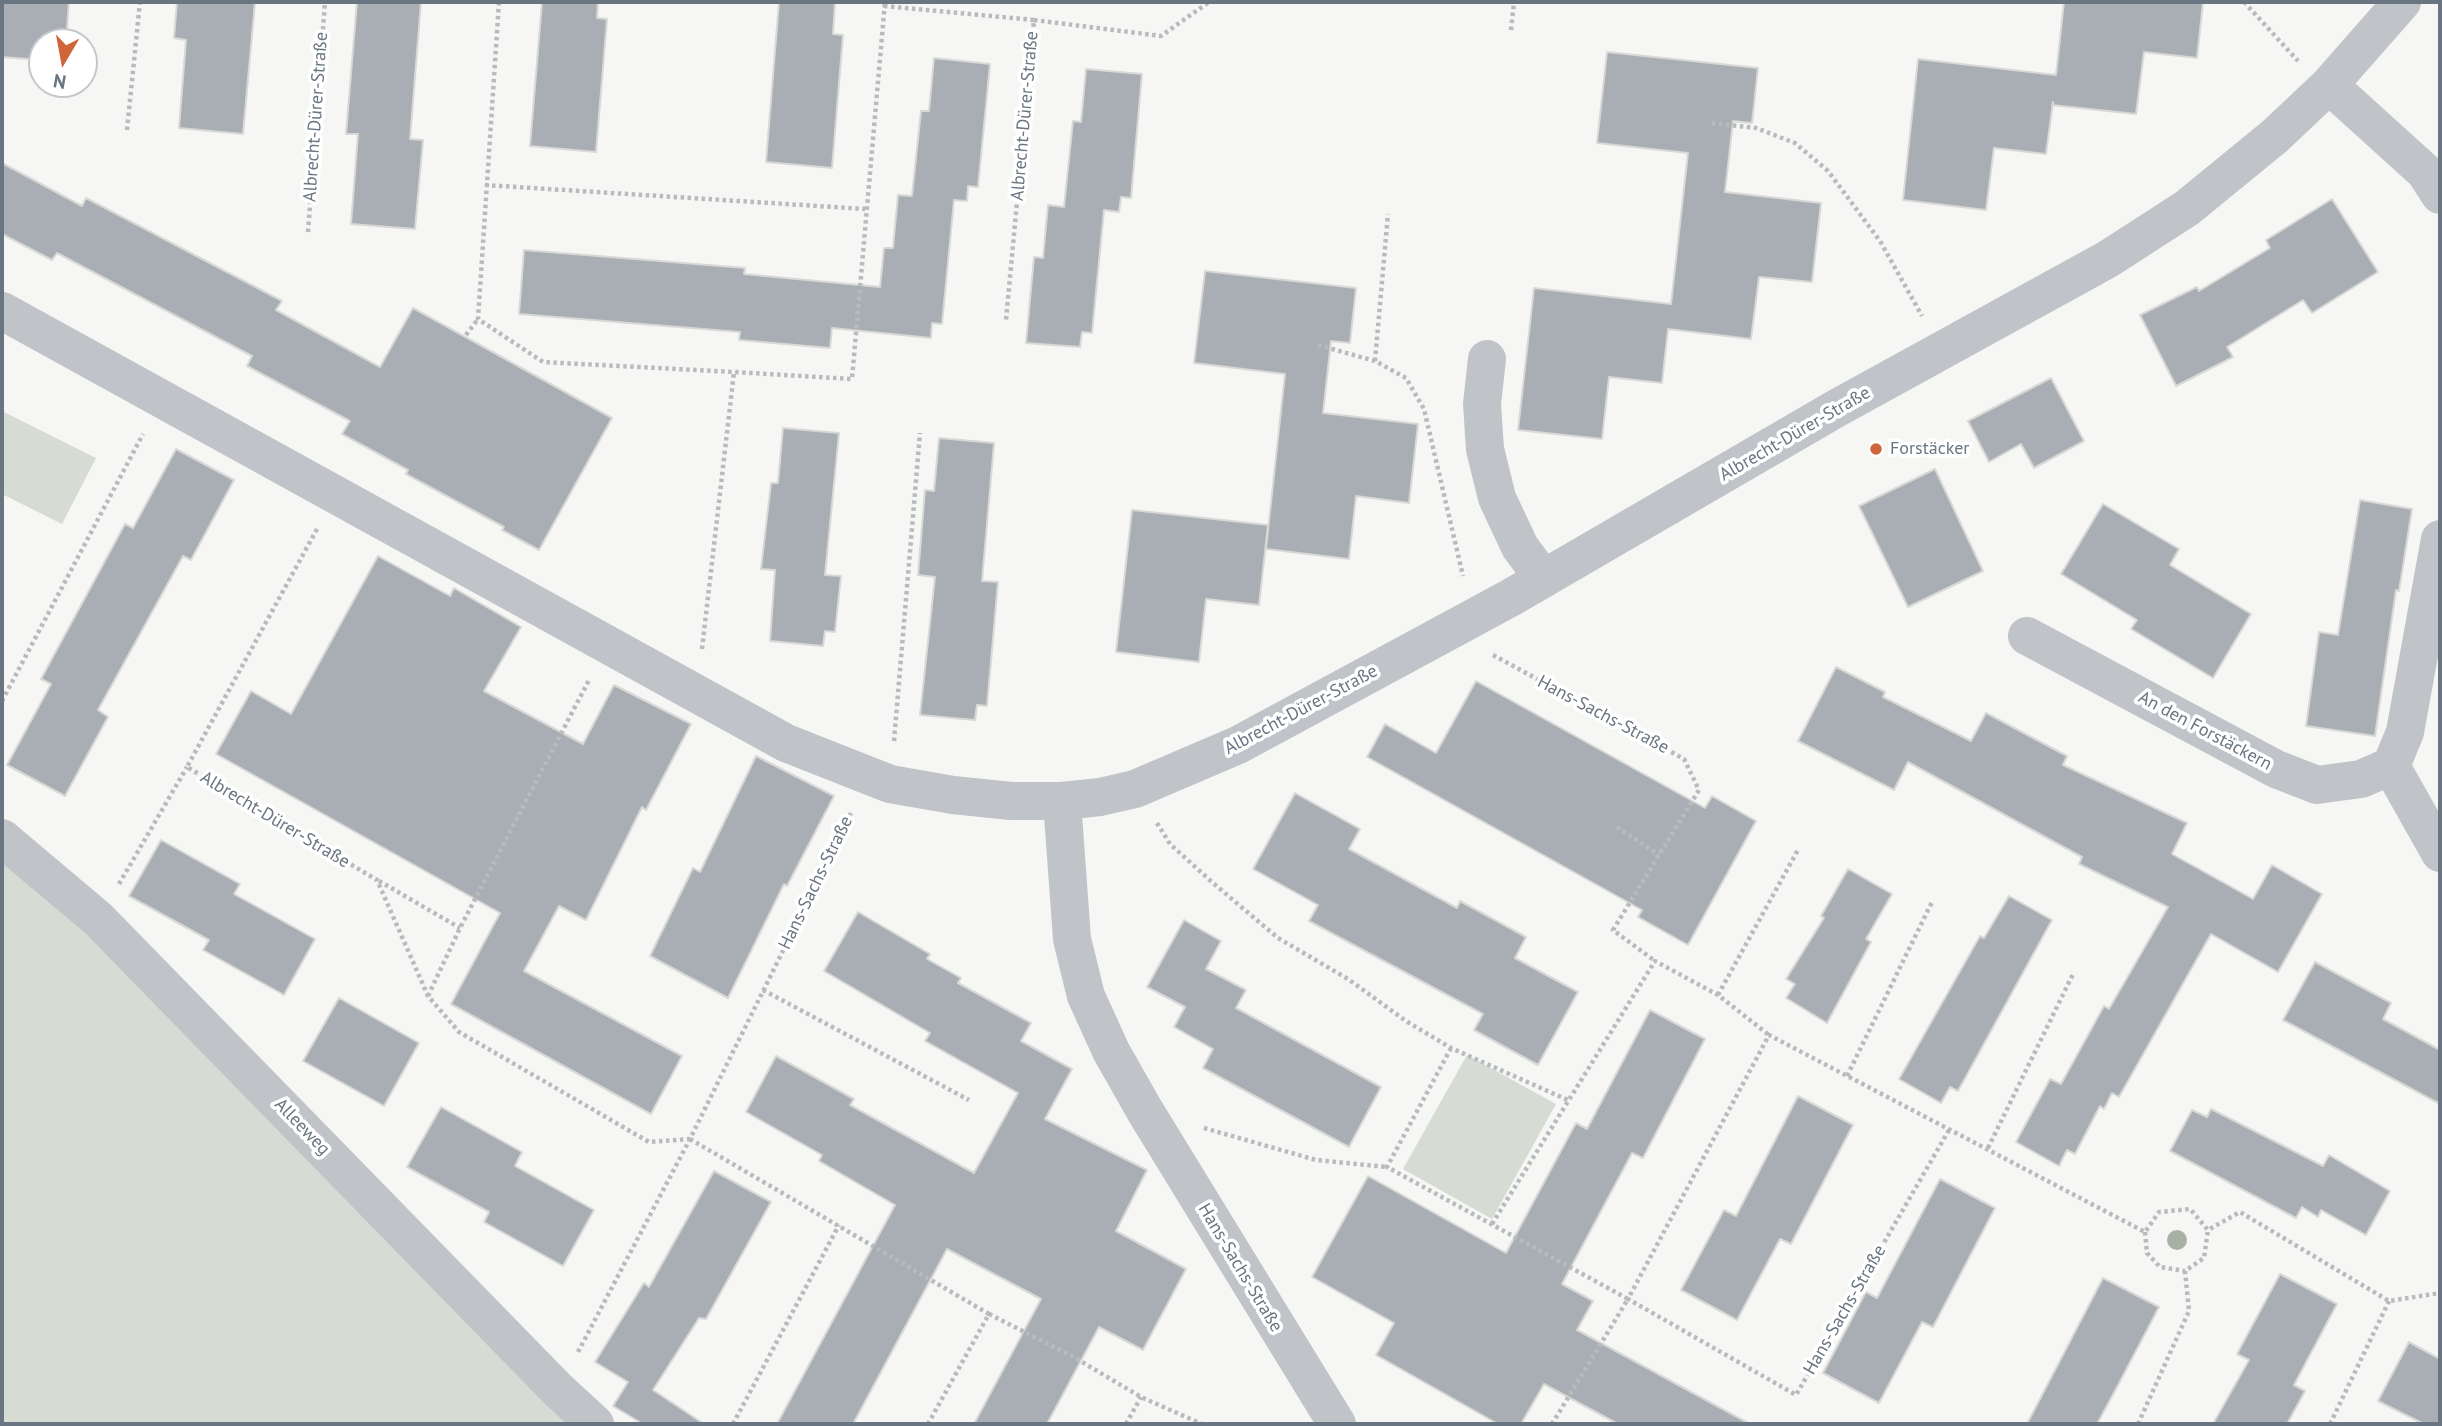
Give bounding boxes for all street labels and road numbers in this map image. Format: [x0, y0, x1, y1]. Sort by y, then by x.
street label: Albrecht-Dürer-Straße [1007, 30, 1043, 202]
street label: Albrecht-Dürer-Straße [299, 31, 333, 203]
street label: Albrecht-Dürer-Straße [1716, 382, 1874, 486]
street label: Albrecht-Dürer-Straße [1221, 660, 1381, 760]
street label: Hans-Sachs-Straße [1533, 671, 1673, 759]
street label: An den Forstäckern [2135, 687, 2275, 775]
street label: Albrecht-Dürer-Straße [196, 767, 354, 873]
street label: Hans-Sachs-Straße [774, 813, 858, 953]
street label: Alleeweg [270, 1094, 334, 1160]
street label: Hans-Sachs-Straße [1193, 1200, 1287, 1336]
street label: Hans-Sachs-Straße [1799, 1241, 1891, 1379]

